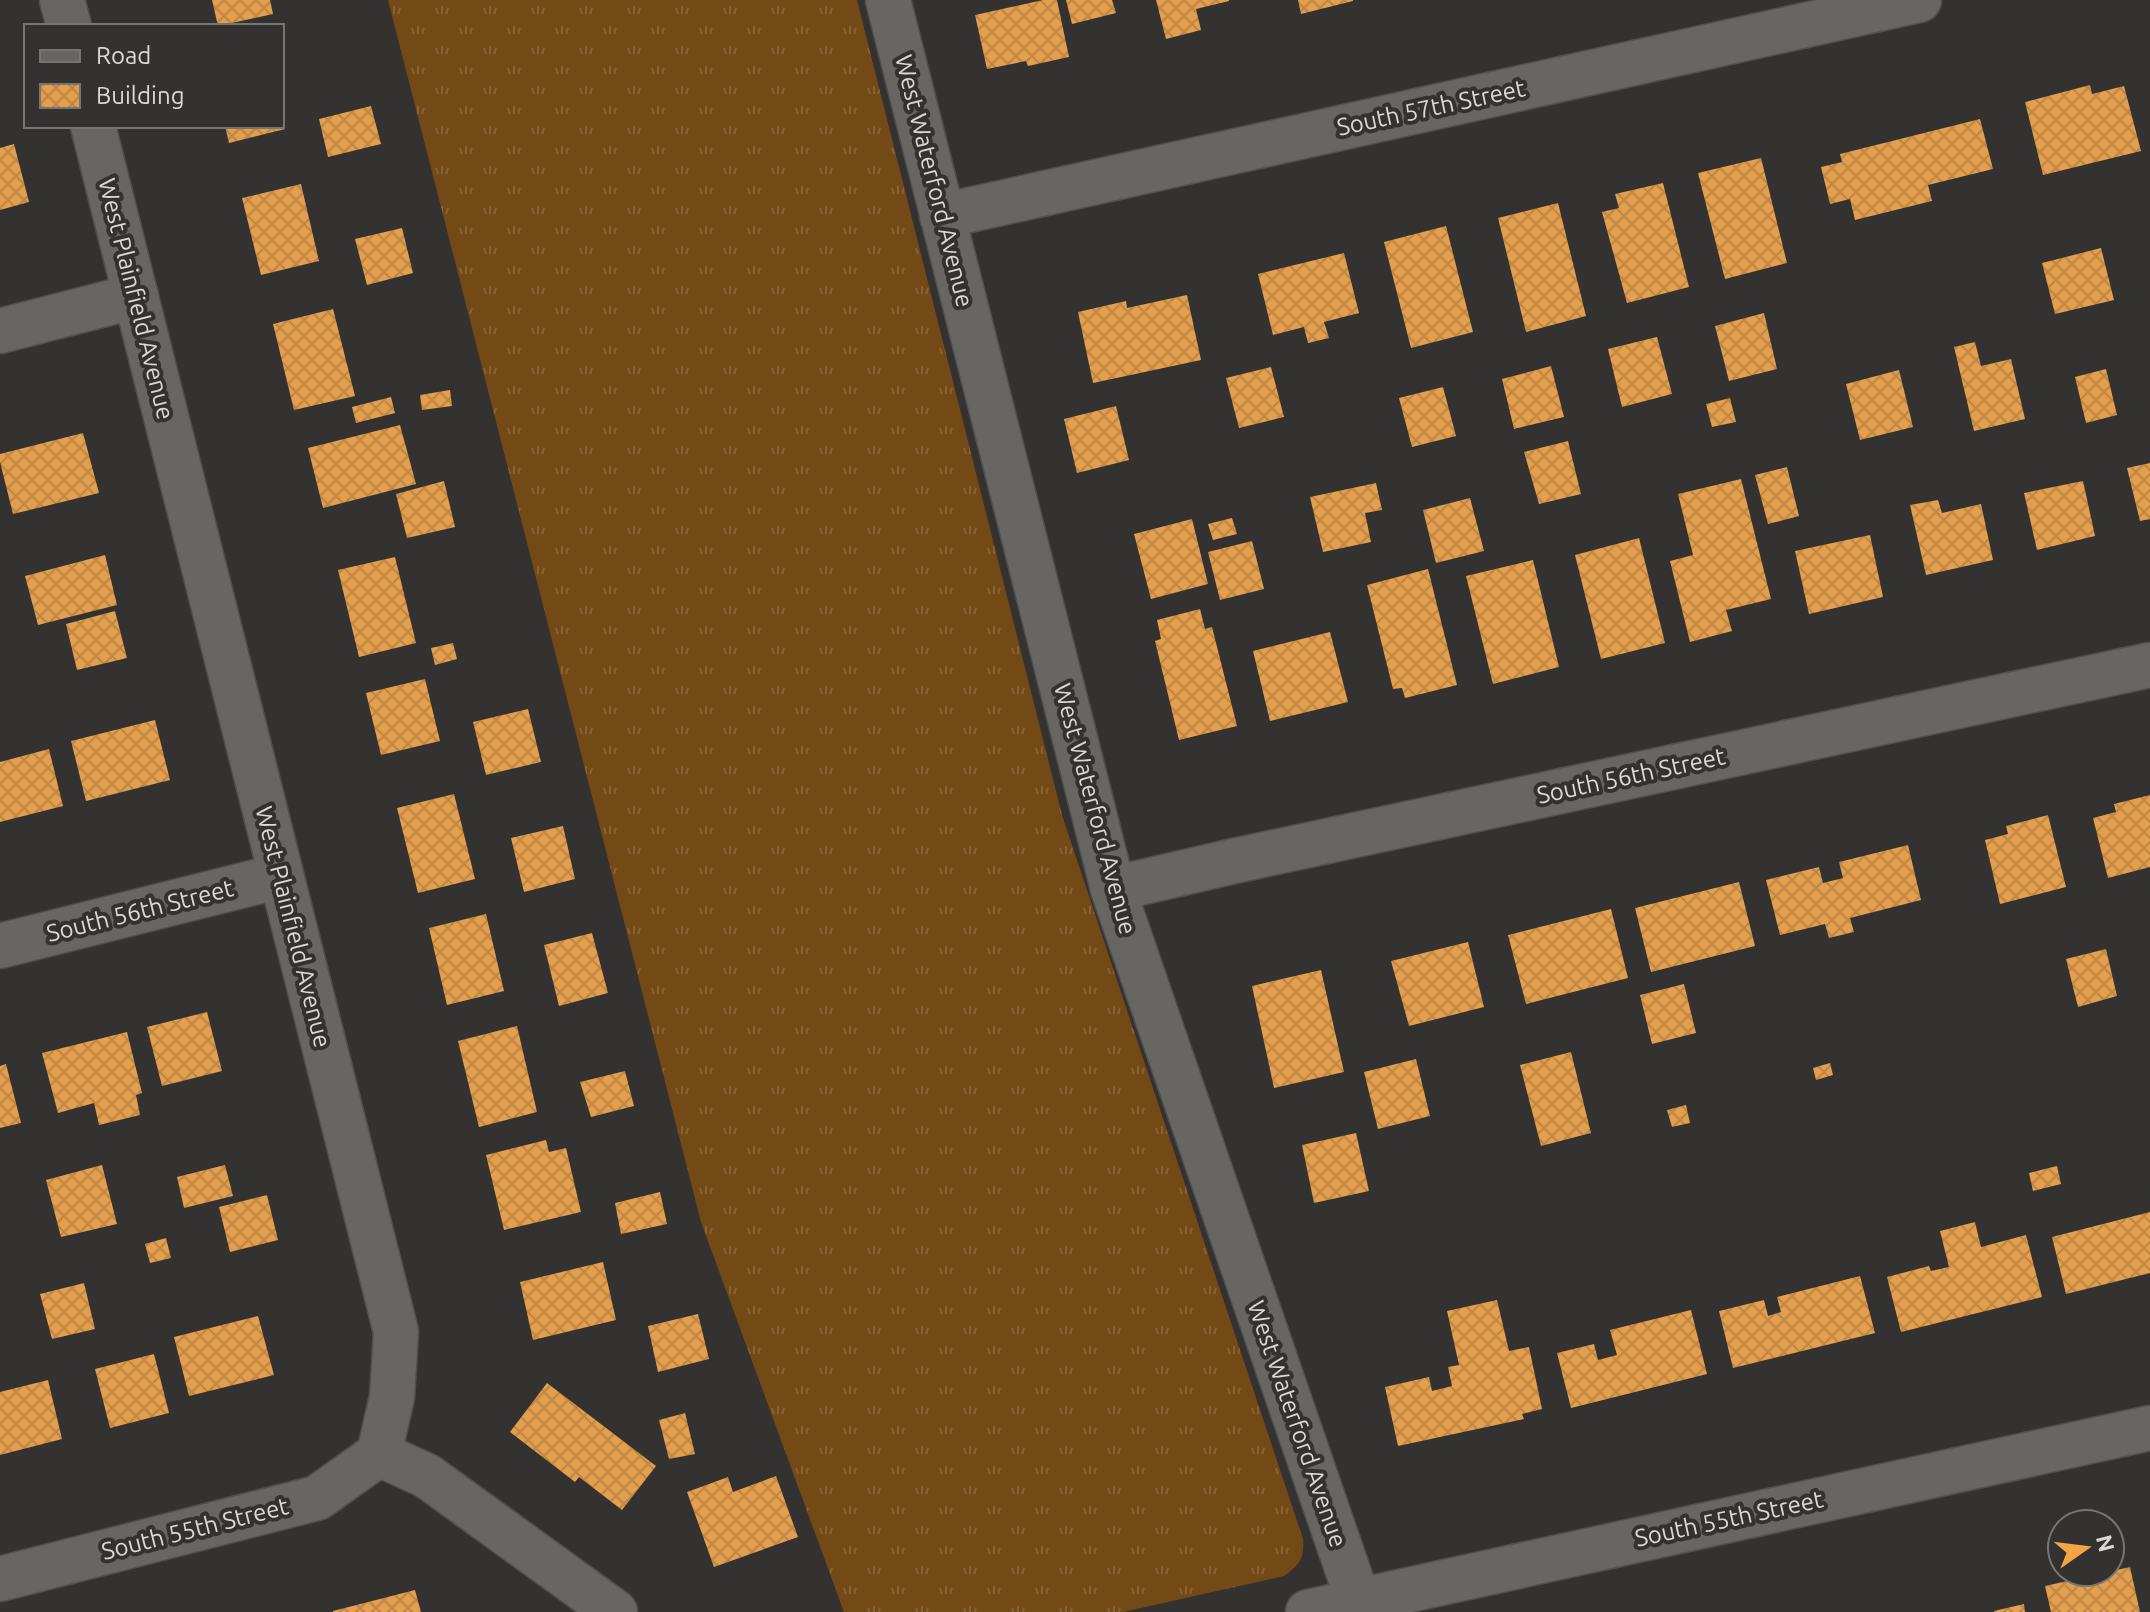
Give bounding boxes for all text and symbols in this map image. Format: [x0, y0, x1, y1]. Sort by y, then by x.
legend [24, 24, 284, 128]
text: Road [96, 42, 151, 69]
street label: West Waterford Avenue [890, 52, 979, 310]
street label: South 57th Street [1334, 74, 1528, 141]
text: Building [96, 82, 184, 109]
street label: West Plainfield Avenue [93, 175, 180, 422]
street label: West Waterford Avenue [1049, 680, 1142, 937]
street label: South 56th Street [1534, 742, 1728, 809]
street label: West Plainfield Avenue [250, 803, 337, 1050]
street label: South 56th Street [44, 874, 237, 947]
street label: West Waterford Avenue [1243, 1297, 1352, 1551]
street label: South 55th Street [1632, 1485, 1826, 1552]
street label: South 55th Street [99, 1492, 292, 1565]
north arrow [2046, 1508, 2126, 1588]
text: N [2092, 1532, 2120, 1554]

